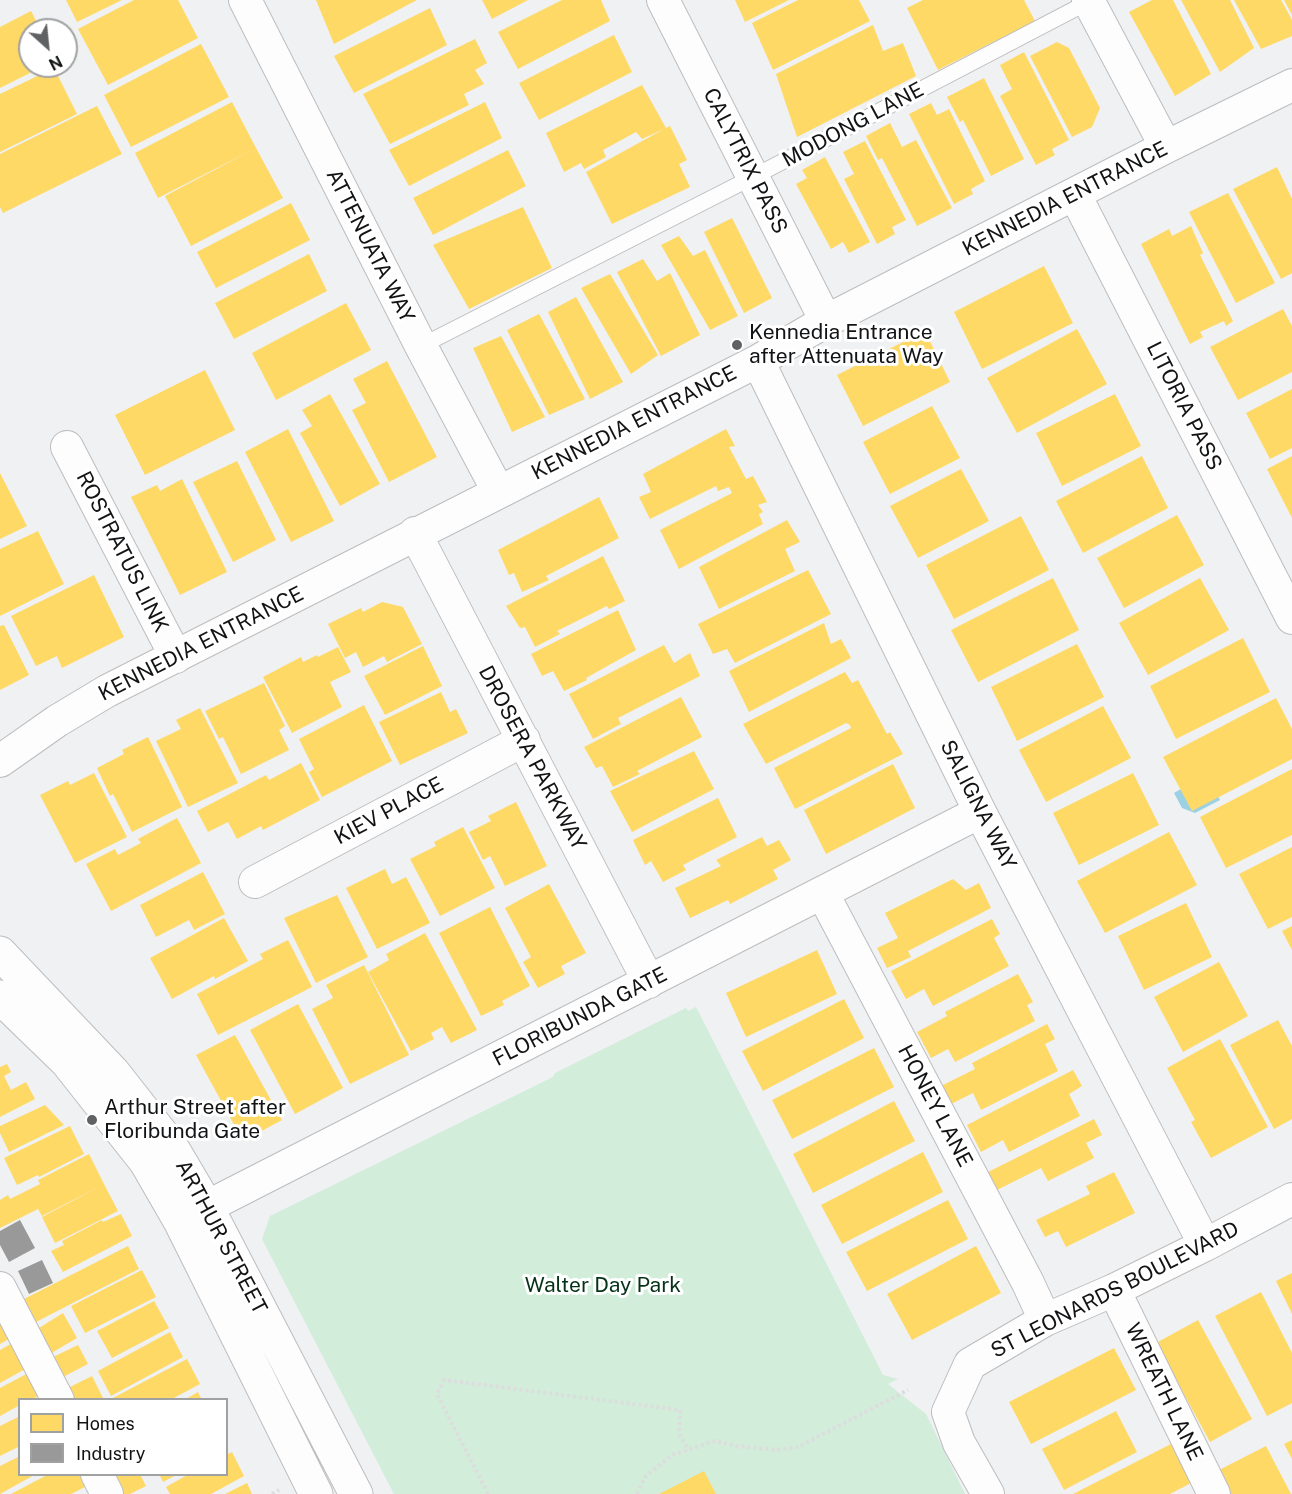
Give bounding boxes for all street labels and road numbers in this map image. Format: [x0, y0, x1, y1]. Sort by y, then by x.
street label: MODONG LANE [778, 77, 928, 173]
street label: CALYTRIX PASS [697, 84, 793, 238]
street label: KENNEDIA ENTRANCE [958, 136, 1172, 262]
street label: ATTENUATA WAY [320, 165, 420, 327]
street label: LITORIA PASS [1141, 337, 1227, 475]
street label: KENNEDIA ENTRANCE [527, 360, 741, 486]
street label: ROSTRATUS LINK [70, 467, 174, 637]
street label: KENNEDIA ENTRANCE [94, 581, 308, 707]
street label: DROSERA PARKWAY [473, 662, 591, 854]
street label: SALIGNA WAY [935, 736, 1021, 874]
street label: KIEV PLACE [330, 772, 448, 850]
street label: FLORIBUNDA GATE [489, 962, 671, 1072]
street label: HONEY LANE [892, 1041, 978, 1171]
street label: ARTHUR STREET [170, 1156, 272, 1318]
street label: ST LEONARDS BOULEVARD [987, 1216, 1243, 1364]
street label: WREATH LANE [1120, 1319, 1208, 1465]

